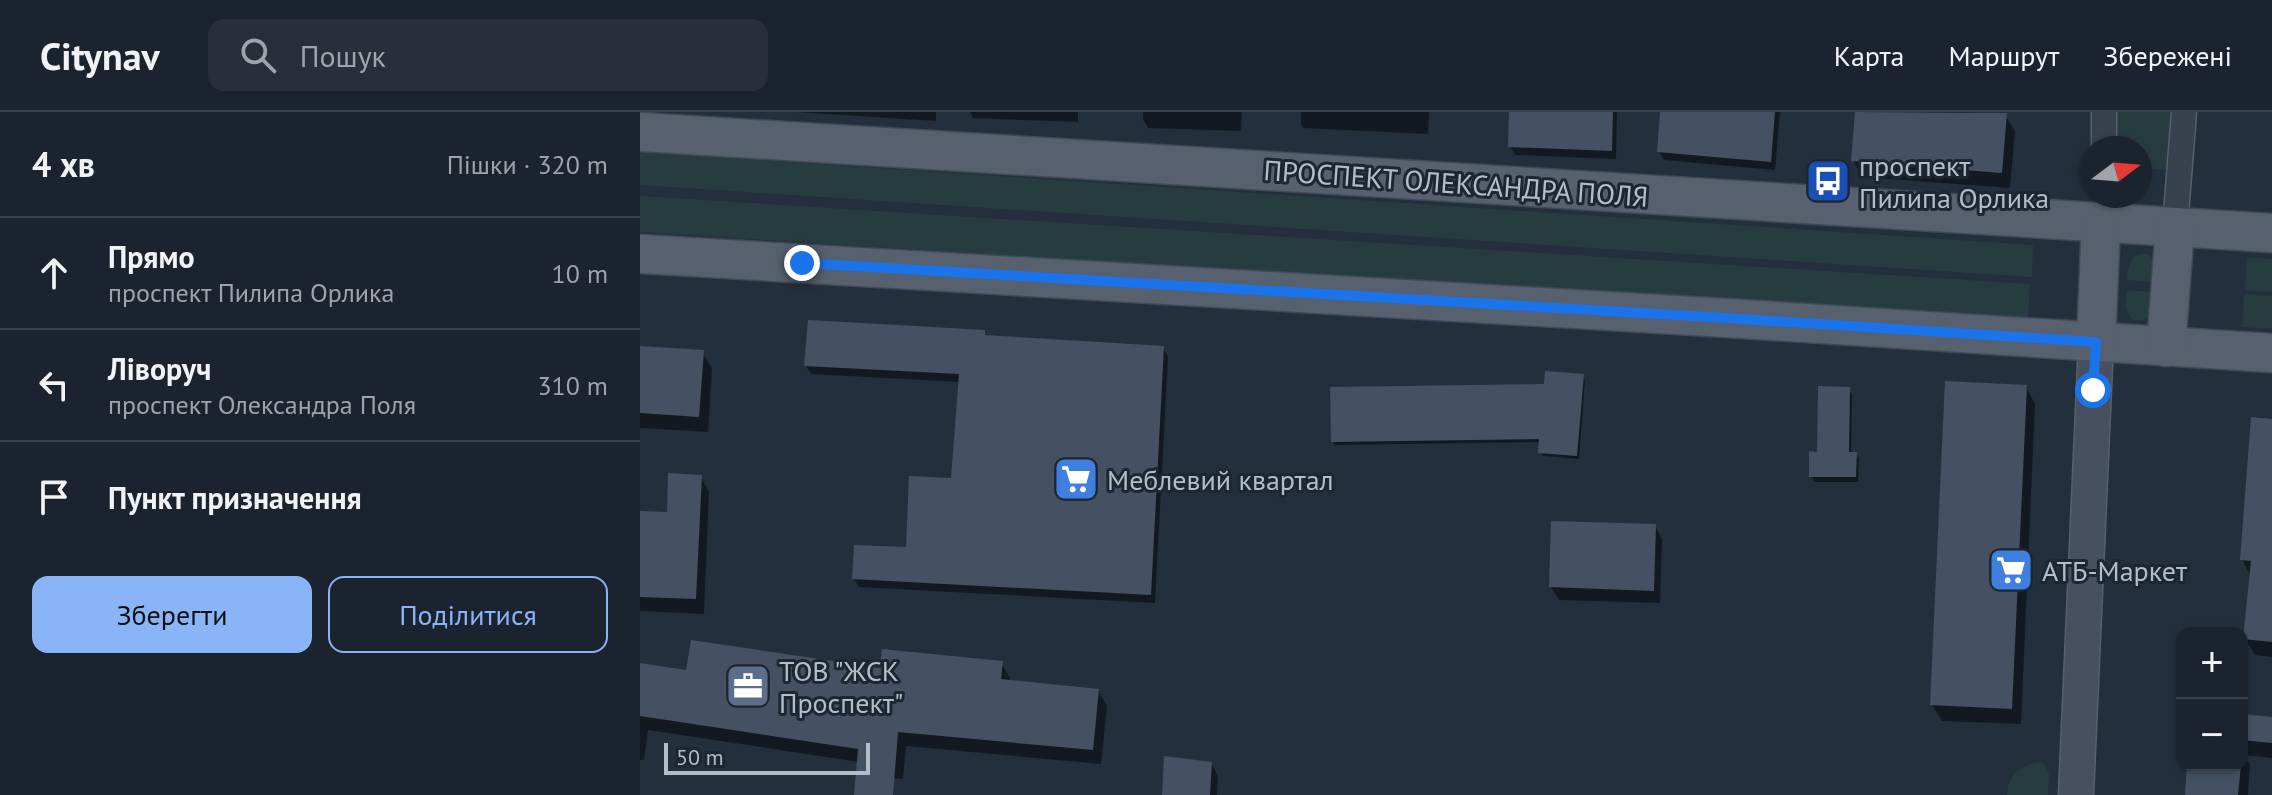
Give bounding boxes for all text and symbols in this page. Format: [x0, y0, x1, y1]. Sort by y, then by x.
search box [208, 19, 768, 91]
text: Citynav [40, 31, 160, 80]
icon: search [236, 33, 280, 77]
text: Пошук [300, 36, 386, 75]
text: Карта [1834, 37, 1905, 74]
text: Маршрут [1949, 37, 2059, 74]
text: Збережені [2103, 37, 2232, 74]
north arrow [2080, 136, 2152, 208]
text: 4 хв [32, 142, 95, 186]
place label: проспект Пилипа Орлика [1859, 147, 2049, 216]
text: Пішки · 320 m [447, 148, 608, 181]
street label: ПРОСПЕКТ ОЛЕКСАНДРА ПОЛЯ [1262, 151, 1650, 215]
bus stop icon: проспект Пилипа Орлика [1804, 157, 1852, 205]
text: Прямо [108, 237, 195, 276]
route end [784, 245, 820, 281]
icon: ahead [32, 251, 76, 295]
text: 10 m [552, 257, 608, 290]
text: проспект Пилипа Орлика [108, 276, 394, 309]
text: Ліворуч [108, 349, 211, 388]
icon: left [32, 363, 76, 407]
text: 310 m [537, 369, 608, 402]
route start [2075, 372, 2111, 408]
text: проспект Олександра Поля [108, 388, 416, 421]
supermarket icon: Меблевий квартал [1052, 455, 1100, 503]
place label: Меблевий квартал [1107, 461, 1334, 498]
icon: arrive [32, 475, 76, 519]
text: Пункт призначення [108, 478, 362, 517]
supermarket icon: АТБ-Маркет [1987, 546, 2035, 594]
place label: АТБ-Маркет [2042, 552, 2188, 589]
button: Зберегти [32, 576, 312, 653]
button: Поділитися [328, 576, 608, 653]
map controls [2176, 627, 2248, 771]
button: + [2176, 627, 2248, 699]
place label: ТОВ "ЖСК Проспект" [779, 652, 903, 721]
office icon: ТОВ "ЖСК Проспект" [724, 662, 772, 710]
button: − [2176, 699, 2248, 771]
scale bar [664, 739, 870, 775]
text: 50 m [676, 743, 724, 771]

